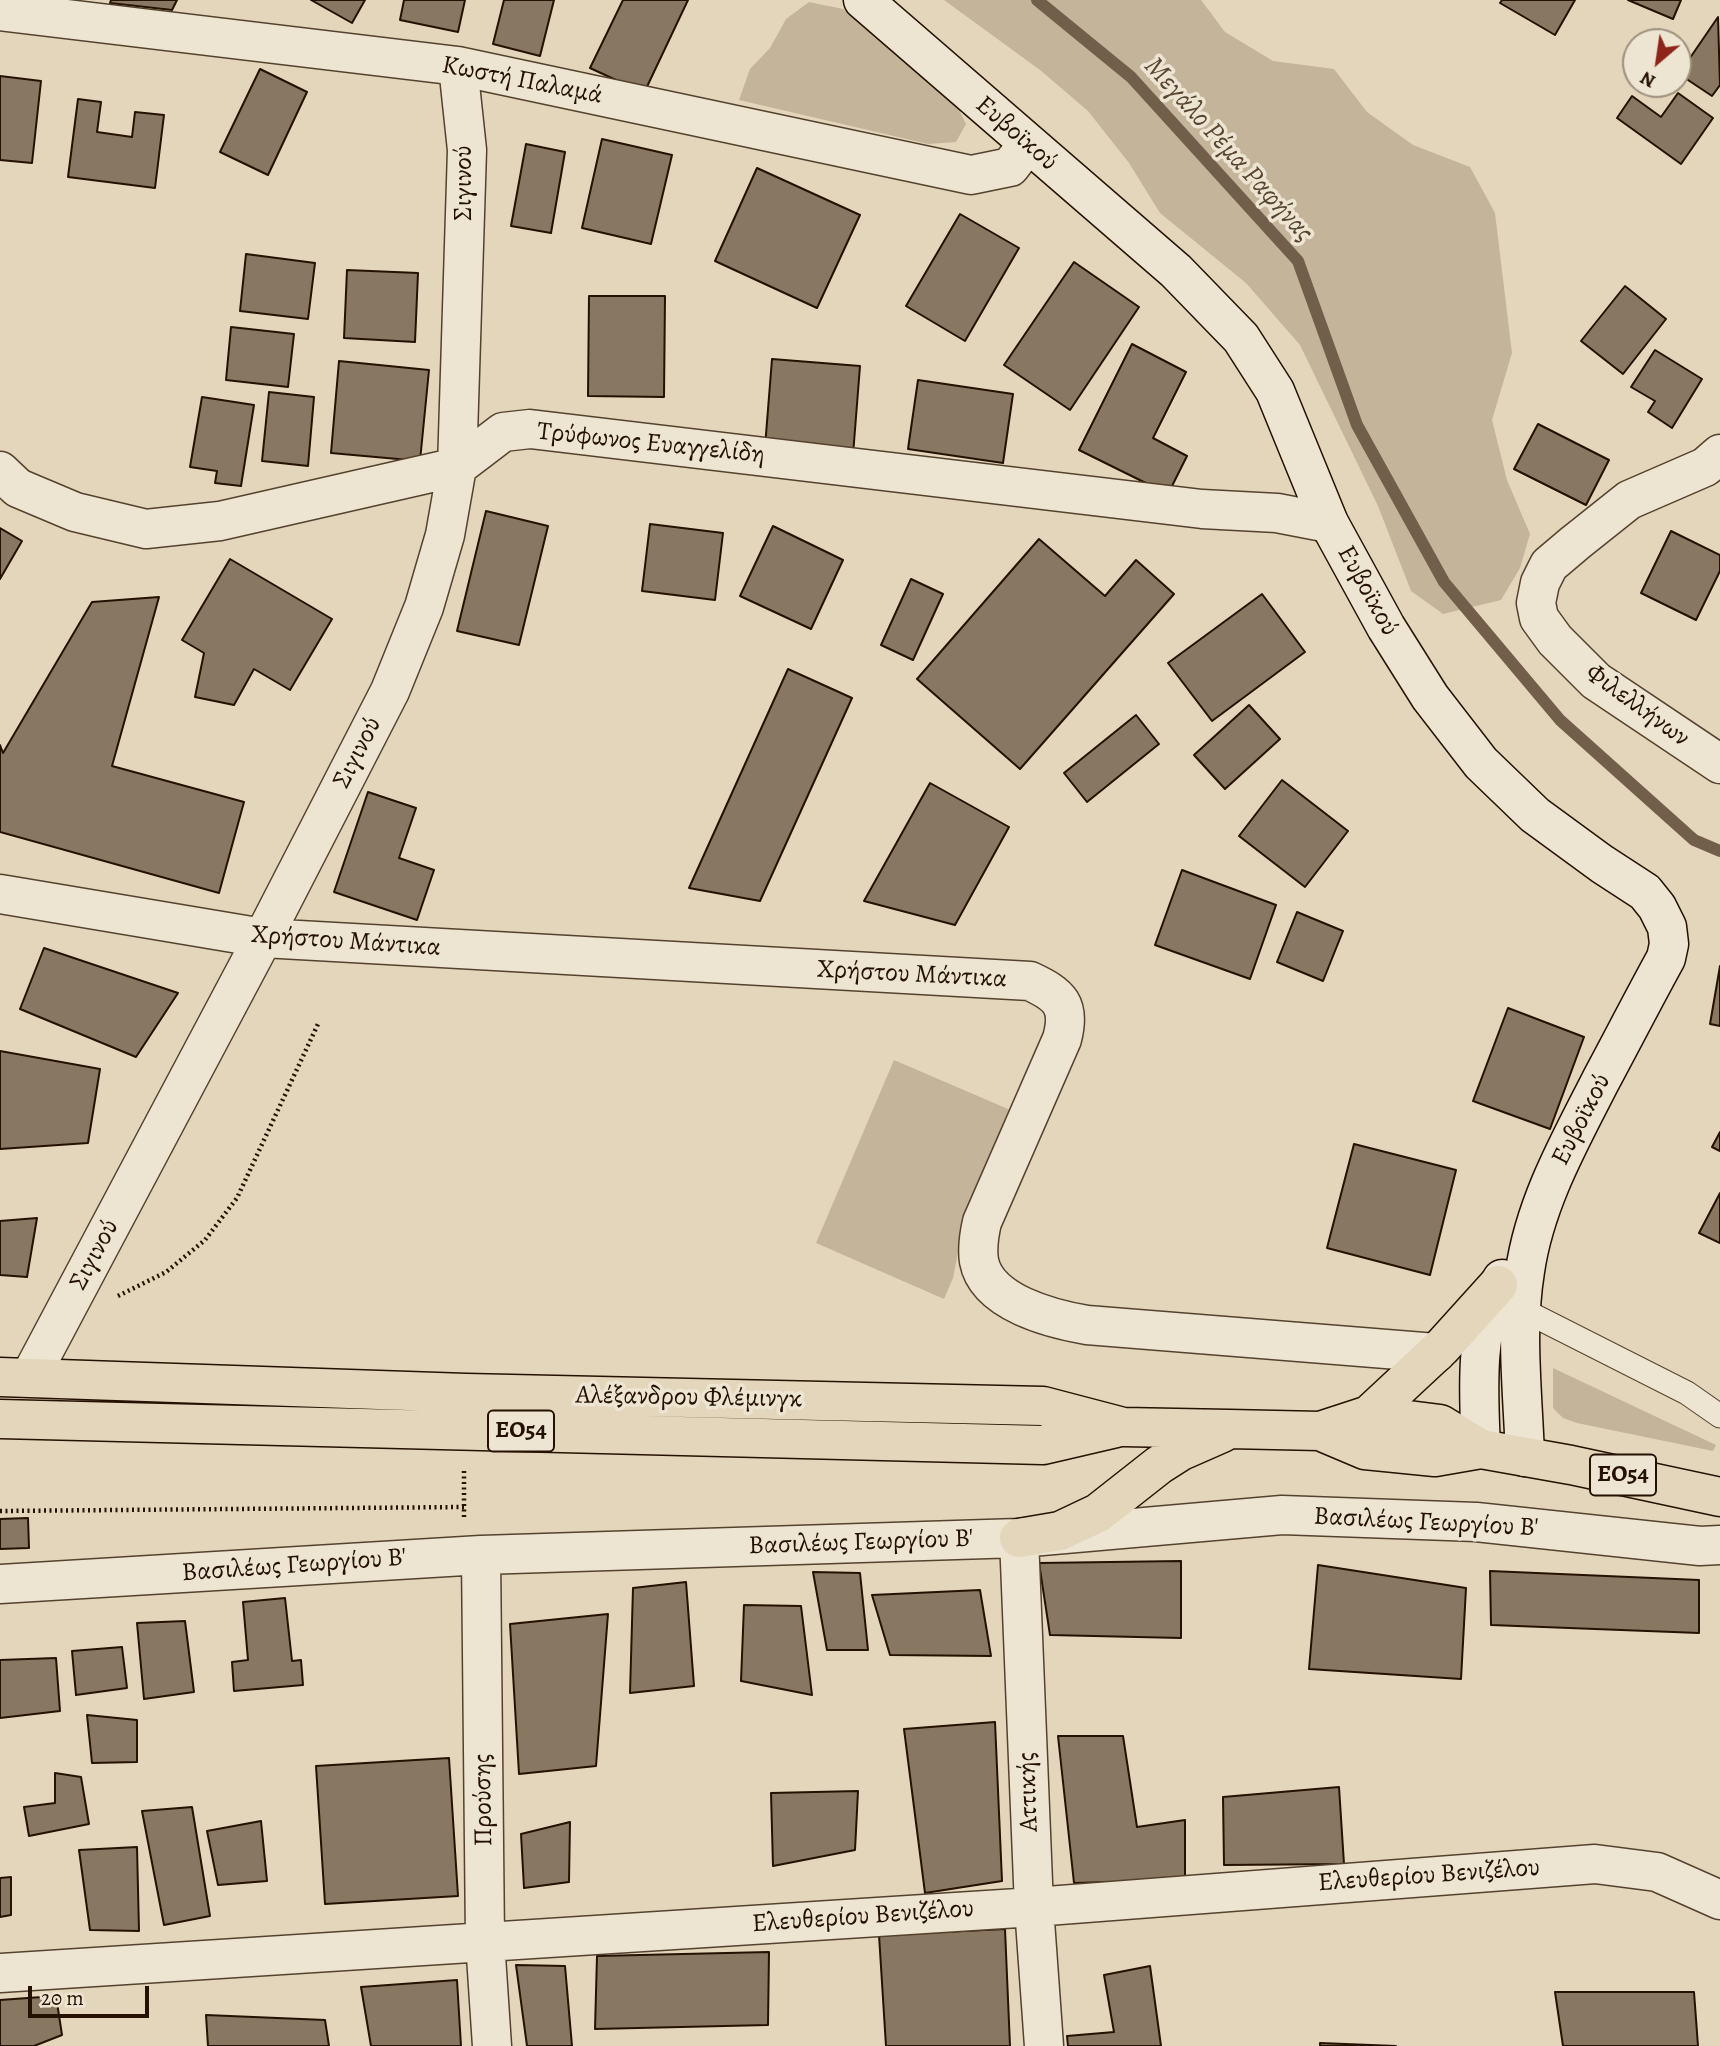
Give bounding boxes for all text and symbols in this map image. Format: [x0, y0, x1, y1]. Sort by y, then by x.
north arrow [1622, 28, 1692, 98]
street label: Κωστή Παλαμά [439, 50, 605, 112]
water label: Μεγάλο Ρέμα Ραφήνας [1136, 51, 1320, 249]
text: N [1635, 65, 1660, 94]
street label: Ευβοϊκού [969, 90, 1063, 178]
street label: Σιγινού [449, 145, 481, 221]
street label: Τρύφωνος Ευαγγελίδη [536, 417, 766, 471]
street label: Ευβοϊκού [1329, 540, 1405, 642]
street label: Φιλελλήνων [1579, 658, 1695, 754]
street label: Σιγινού [327, 712, 389, 794]
street label: Χρήστου Μάντικα [250, 920, 442, 964]
street label: Χρήστου Μάντικα [816, 954, 1008, 996]
street label: Ευβοϊκού [1546, 1069, 1618, 1171]
street label: Σιγινού [64, 1214, 126, 1296]
street label: Αλέξανδρου Φλέμινγκ [575, 1380, 803, 1416]
road number: ΕΟ54 [488, 1410, 554, 1451]
road number: ΕΟ54 [1590, 1455, 1656, 1496]
street label: Βασιλέως Γεωργίου Β' [1313, 1502, 1539, 1544]
street label: Βασιλέως Γεωργίου Β' [748, 1523, 974, 1563]
street label: Βασιλέως Γεωργίου Β' [181, 1543, 407, 1589]
street label: Αττικής [1012, 1752, 1046, 1832]
street label: Προύσης [468, 1753, 500, 1847]
street label: Ελευθερίου Βενιζέλου [1317, 1853, 1541, 1899]
street label: Ελευθερίου Βενιζέλου [751, 1894, 975, 1940]
scale bar [32, 1972, 152, 2016]
text: 20 m [41, 1984, 84, 2012]

